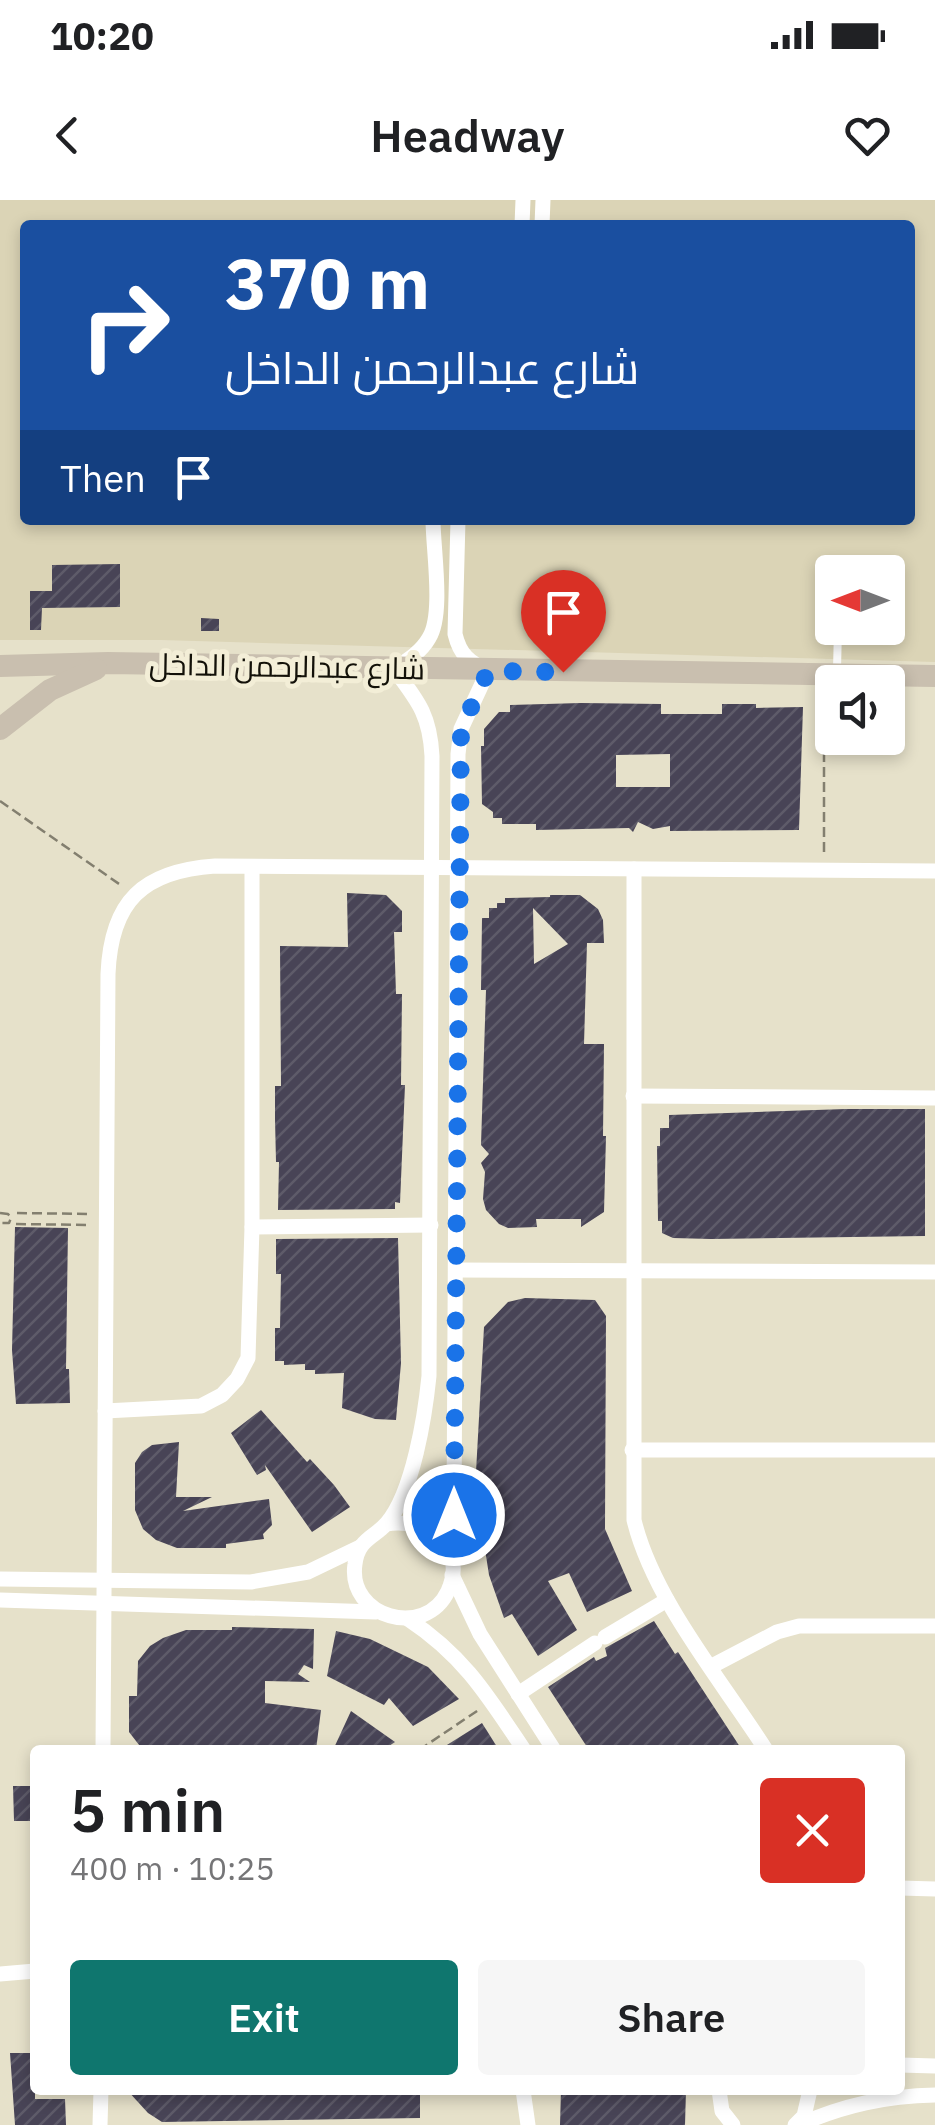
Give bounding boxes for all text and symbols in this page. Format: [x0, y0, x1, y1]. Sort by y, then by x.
text: 10:20 [50, 11, 154, 60]
text: Headway [370, 106, 565, 164]
icon: back [40, 108, 95, 163]
icon: heart [840, 108, 895, 163]
text: 370 m [225, 237, 430, 328]
icon: right [60, 260, 190, 390]
text: شارع عبدالرحمن الداخل [225, 338, 639, 396]
icon: arrive [166, 450, 221, 505]
text: Then [60, 453, 146, 502]
north arrow [815, 555, 905, 645]
map controls [815, 555, 905, 755]
pin [521, 570, 606, 673]
icon: arrive [536, 585, 591, 640]
street label: شارع عبدالرحمن الداخل [149, 644, 425, 689]
button: sound [815, 665, 905, 755]
position arrow [402, 1463, 506, 1567]
text: 5 min [70, 1770, 225, 1849]
button: close [760, 1778, 865, 1883]
text: 400 m · 10:25 [70, 1847, 275, 1889]
button: Exit [70, 1960, 458, 2075]
button: Share [478, 1960, 865, 2075]

